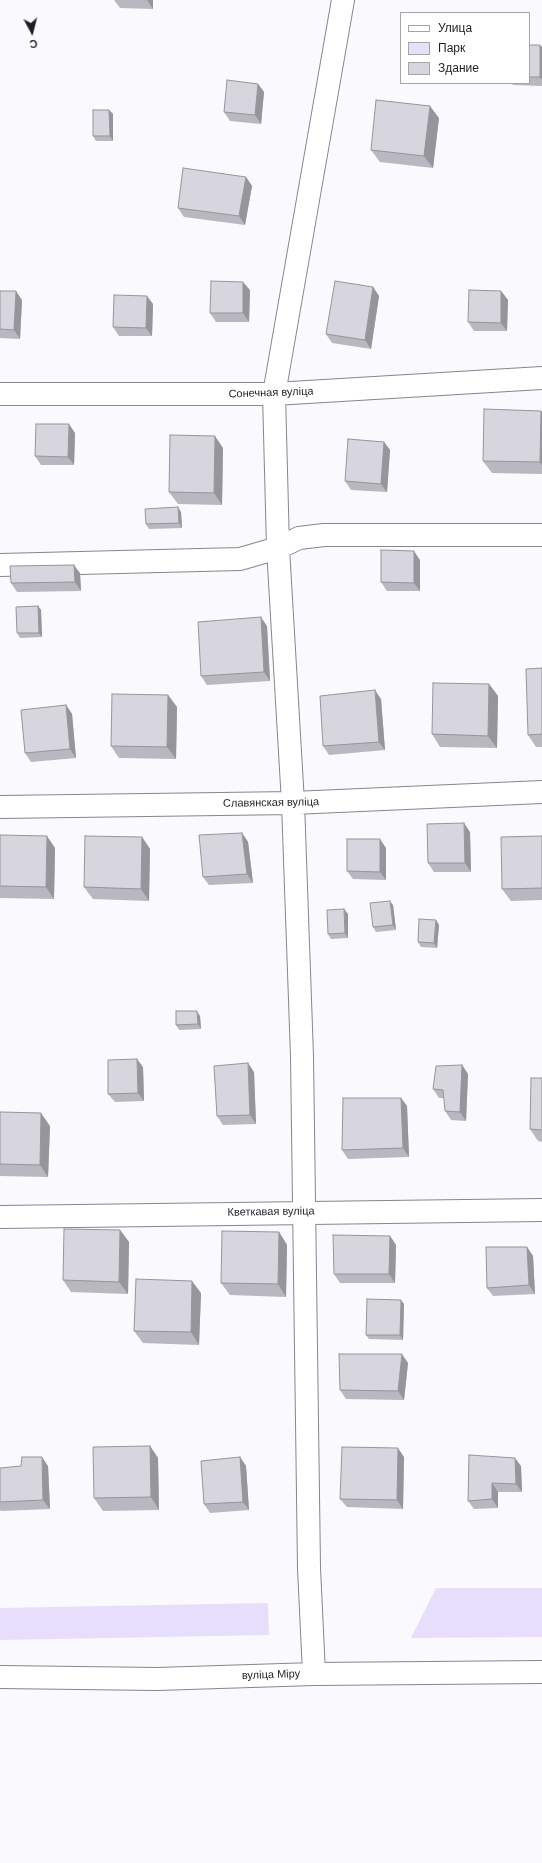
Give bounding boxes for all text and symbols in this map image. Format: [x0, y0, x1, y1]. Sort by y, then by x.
north arrow [12, 12, 52, 52]
legend [400, 12, 530, 84]
text: Улица [438, 21, 472, 35]
text: С [29, 37, 38, 50]
text: Парк [438, 41, 465, 55]
text: Здание [438, 61, 479, 75]
street label: Сонечная вуліца [228, 385, 314, 401]
street label: Славянская вуліца [223, 796, 319, 810]
street label: Кветкавая вуліца [227, 1205, 315, 1219]
street label: вуліца Міру [242, 1667, 300, 1683]

